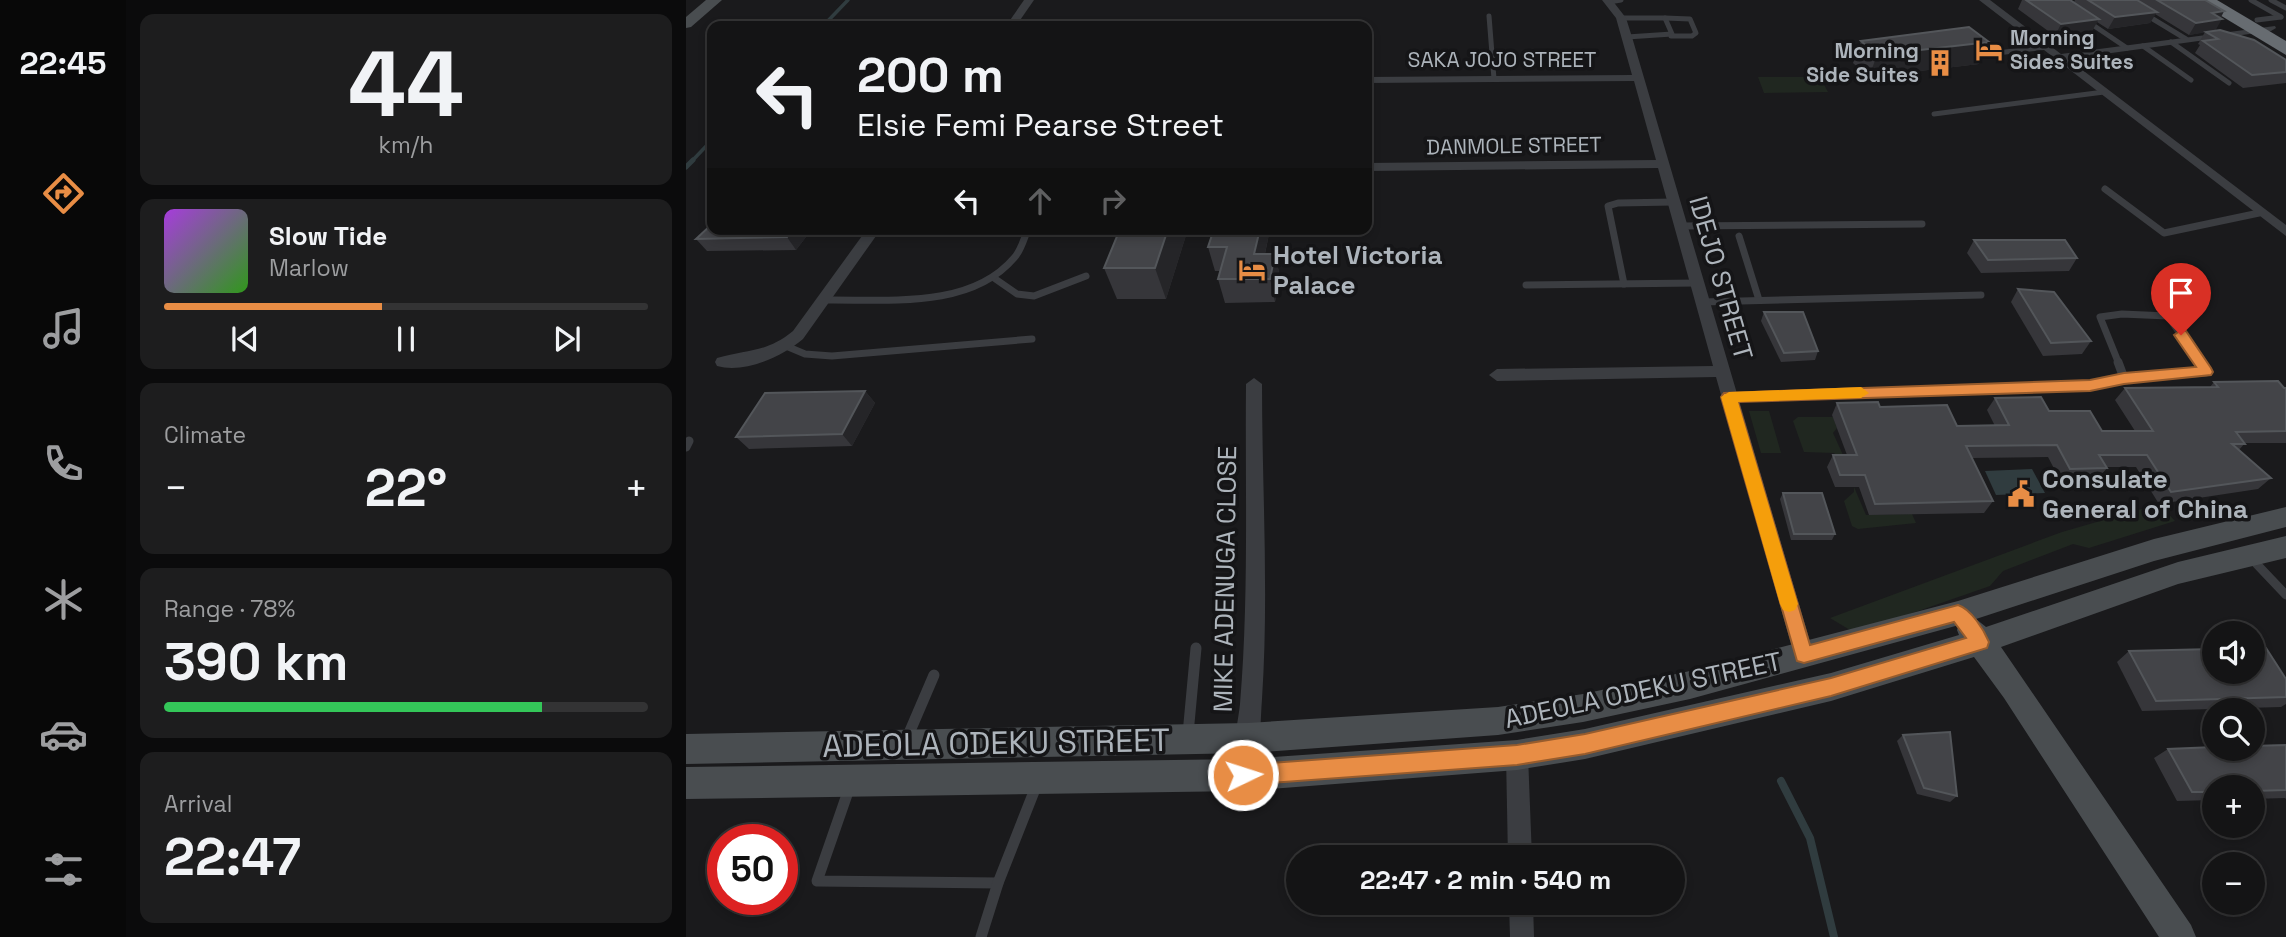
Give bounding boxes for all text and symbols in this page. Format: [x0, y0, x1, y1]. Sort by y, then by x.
place label: Morning Sides Suites [2010, 24, 2134, 75]
text: 44 [348, 26, 464, 143]
hotel icon: Morning Sides Suites [1974, 35, 2004, 65]
place label: Morning Side Suites [1806, 37, 1919, 88]
text: 22:45 [19, 43, 107, 83]
text: 200 m [857, 44, 1004, 106]
street label: SAKA JOJO STREET [1408, 46, 1596, 73]
building icon: Morning Side Suites [1925, 48, 1955, 78]
icon: left [742, 49, 833, 140]
text: Elsie Femi Pearse Street [857, 105, 1224, 145]
text: km/h [379, 130, 433, 160]
street label: DANMOLE STREET [1426, 130, 1602, 161]
icon: directions [39, 169, 88, 218]
icon: left [948, 182, 986, 220]
icon: ahead [1021, 182, 1059, 220]
icon: right [1094, 182, 1132, 220]
street label: IDEJO STREET [1681, 192, 1761, 364]
text: Slow Tide [269, 219, 387, 253]
place label: Hotel Victoria Palace [1273, 238, 1443, 302]
text: Marlow [269, 253, 349, 283]
hotel icon: Hotel Victoria Palace [1237, 255, 1267, 285]
pin [2151, 263, 2211, 335]
icon: arrive [2162, 274, 2200, 312]
icon: music [39, 304, 88, 353]
icon: previous [226, 320, 264, 358]
icon: pause [387, 320, 425, 358]
icon: next [548, 320, 586, 358]
text: Climate [164, 420, 246, 450]
icon: phone [39, 439, 88, 488]
street label: MIKE ADENUGA CLOSE [1206, 445, 1244, 713]
text: 22° [365, 455, 447, 521]
place label: Consulate General of China [2042, 462, 2248, 526]
text: − [164, 464, 188, 512]
text: + [624, 464, 648, 512]
public building icon: Consulate General of China [2006, 479, 2036, 509]
icon: climate [39, 575, 88, 624]
text: Range · 78% [164, 594, 295, 624]
map controls [2202, 621, 2265, 915]
button: sound [2202, 621, 2265, 684]
text: 390 km [164, 629, 348, 695]
street label: ADEOLA ODEKU STREET [1501, 644, 1785, 736]
button: search [2202, 698, 2265, 761]
icon: car [39, 710, 88, 759]
street label: ADEOLA ODEKU STREET [822, 720, 1170, 766]
position arrow [1206, 738, 1280, 812]
button: + [2202, 775, 2265, 838]
text: Arrival [164, 789, 232, 819]
text: 22:47 [164, 824, 301, 890]
speed limit sign: 50 [707, 824, 798, 915]
icon: filters [39, 845, 88, 894]
button: − [2202, 852, 2265, 915]
text: 22:47 · 2 min · 540 m [1360, 863, 1611, 897]

